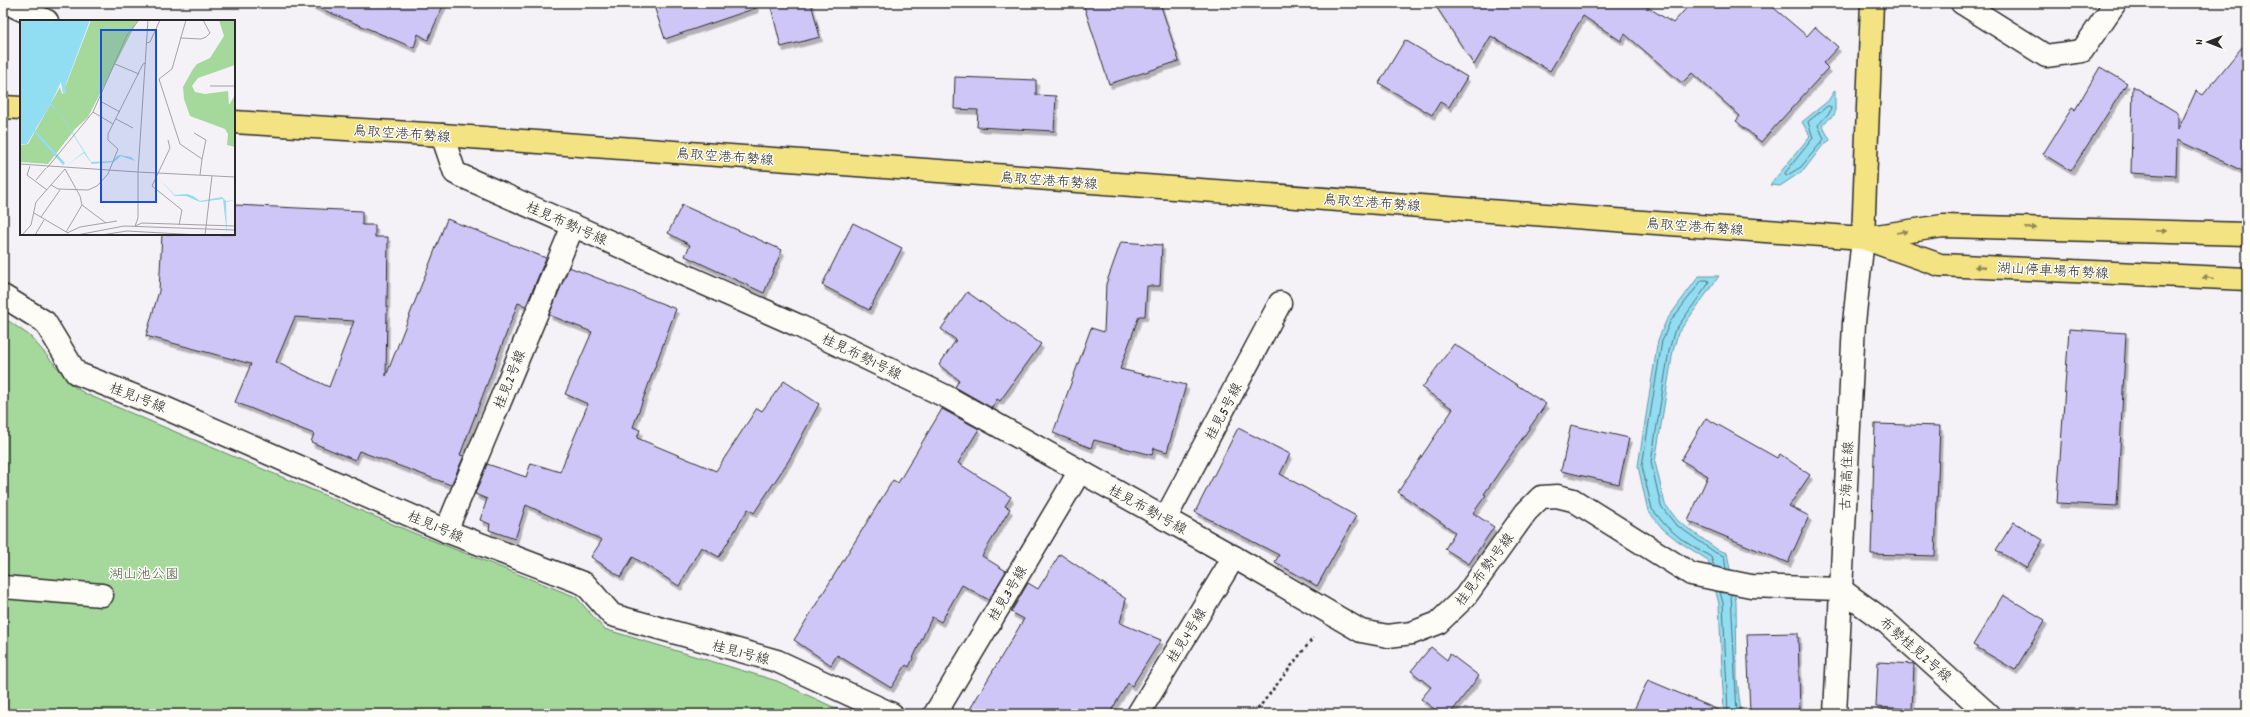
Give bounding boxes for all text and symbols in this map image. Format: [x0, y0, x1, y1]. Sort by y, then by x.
inset map [20, 20, 235, 235]
north arrow [2188, 22, 2228, 62]
text: N [2192, 39, 2208, 45]
street label: 鳥取空港布勢線 [352, 122, 451, 148]
street label: 鳥取空港布勢線 [675, 145, 774, 171]
street label: 鳥取空港布勢線 [999, 169, 1098, 195]
street label: 鳥取空港布勢線 [1322, 191, 1421, 217]
street label: 桂見布勢1号線 [522, 198, 610, 252]
street label: 鳥取空港布勢線 [1645, 215, 1744, 241]
one-way arrow [2025, 225, 2038, 231]
one-way arrow [2155, 228, 2167, 235]
one-way arrow [1896, 229, 1908, 235]
street label: 湖山停車場布勢線 [1996, 259, 2109, 285]
one-way arrow [1973, 264, 1986, 270]
one-way arrow [2202, 274, 2214, 281]
street label: 桂見布勢1号線 [818, 330, 905, 386]
street label: 桂見2号線 [490, 347, 532, 412]
street label: 桂見1号線 [106, 379, 168, 419]
street label: 桂見5号線 [1201, 380, 1248, 444]
street label: 古海高住線 [1836, 441, 1860, 512]
street label: 桂見布勢1号線 [1104, 481, 1190, 541]
street label: 桂見1号線 [404, 507, 466, 549]
street label: 桂見布勢1号線 [1451, 529, 1520, 611]
street label: 桂見3号線 [984, 562, 1033, 626]
park label: 湖山池公園 [109, 565, 179, 585]
street label: 桂見4号線 [1163, 605, 1213, 668]
street label: 布勢桂見2号線 [1874, 613, 1955, 688]
street label: 桂見1号線 [709, 637, 772, 671]

